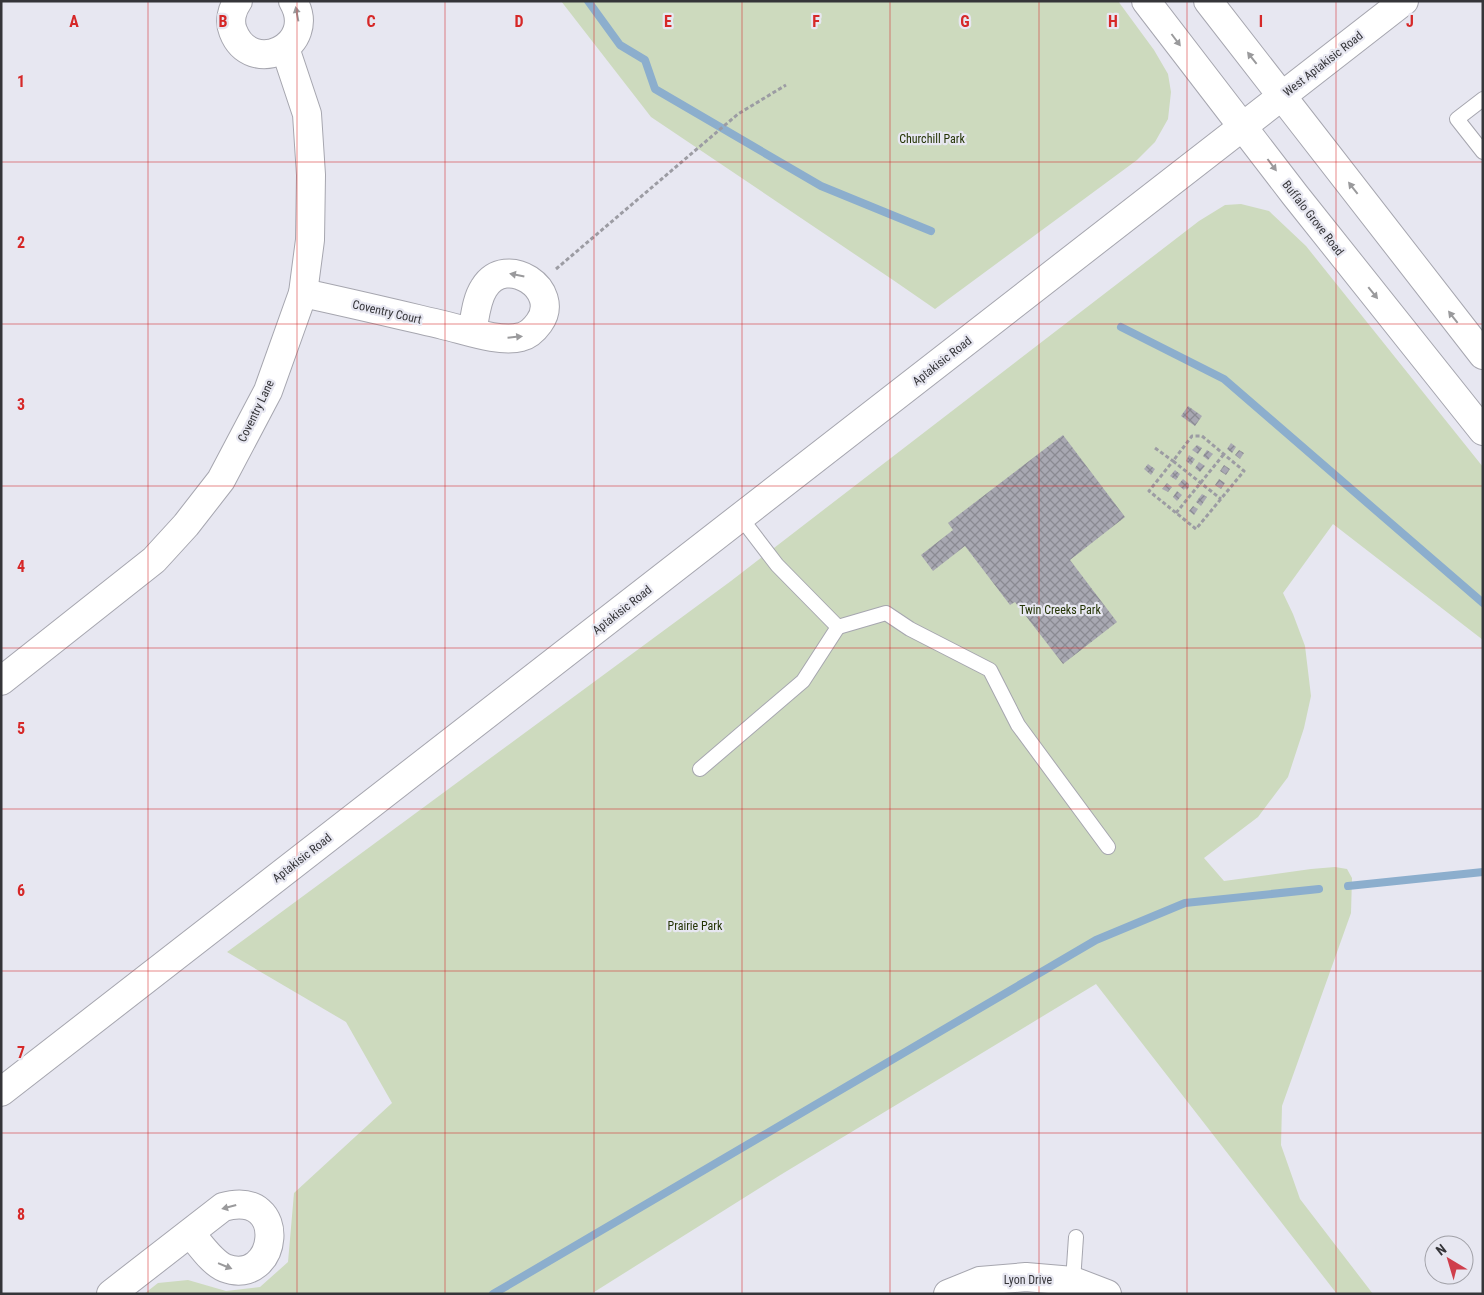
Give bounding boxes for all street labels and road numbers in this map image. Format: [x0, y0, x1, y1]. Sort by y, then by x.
street label: West Aptakisic Road [1280, 29, 1366, 99]
street label: Buffalo Grove Road [1279, 178, 1347, 258]
street label: Coventry Court [351, 297, 423, 327]
street label: Aptakisic Road [910, 334, 974, 388]
street label: Coventry Lane [235, 377, 277, 444]
street label: Aptakisic Road [590, 583, 654, 637]
street label: Aptakisic Road [270, 831, 334, 885]
street label: Lyon Drive [1004, 1273, 1053, 1287]

